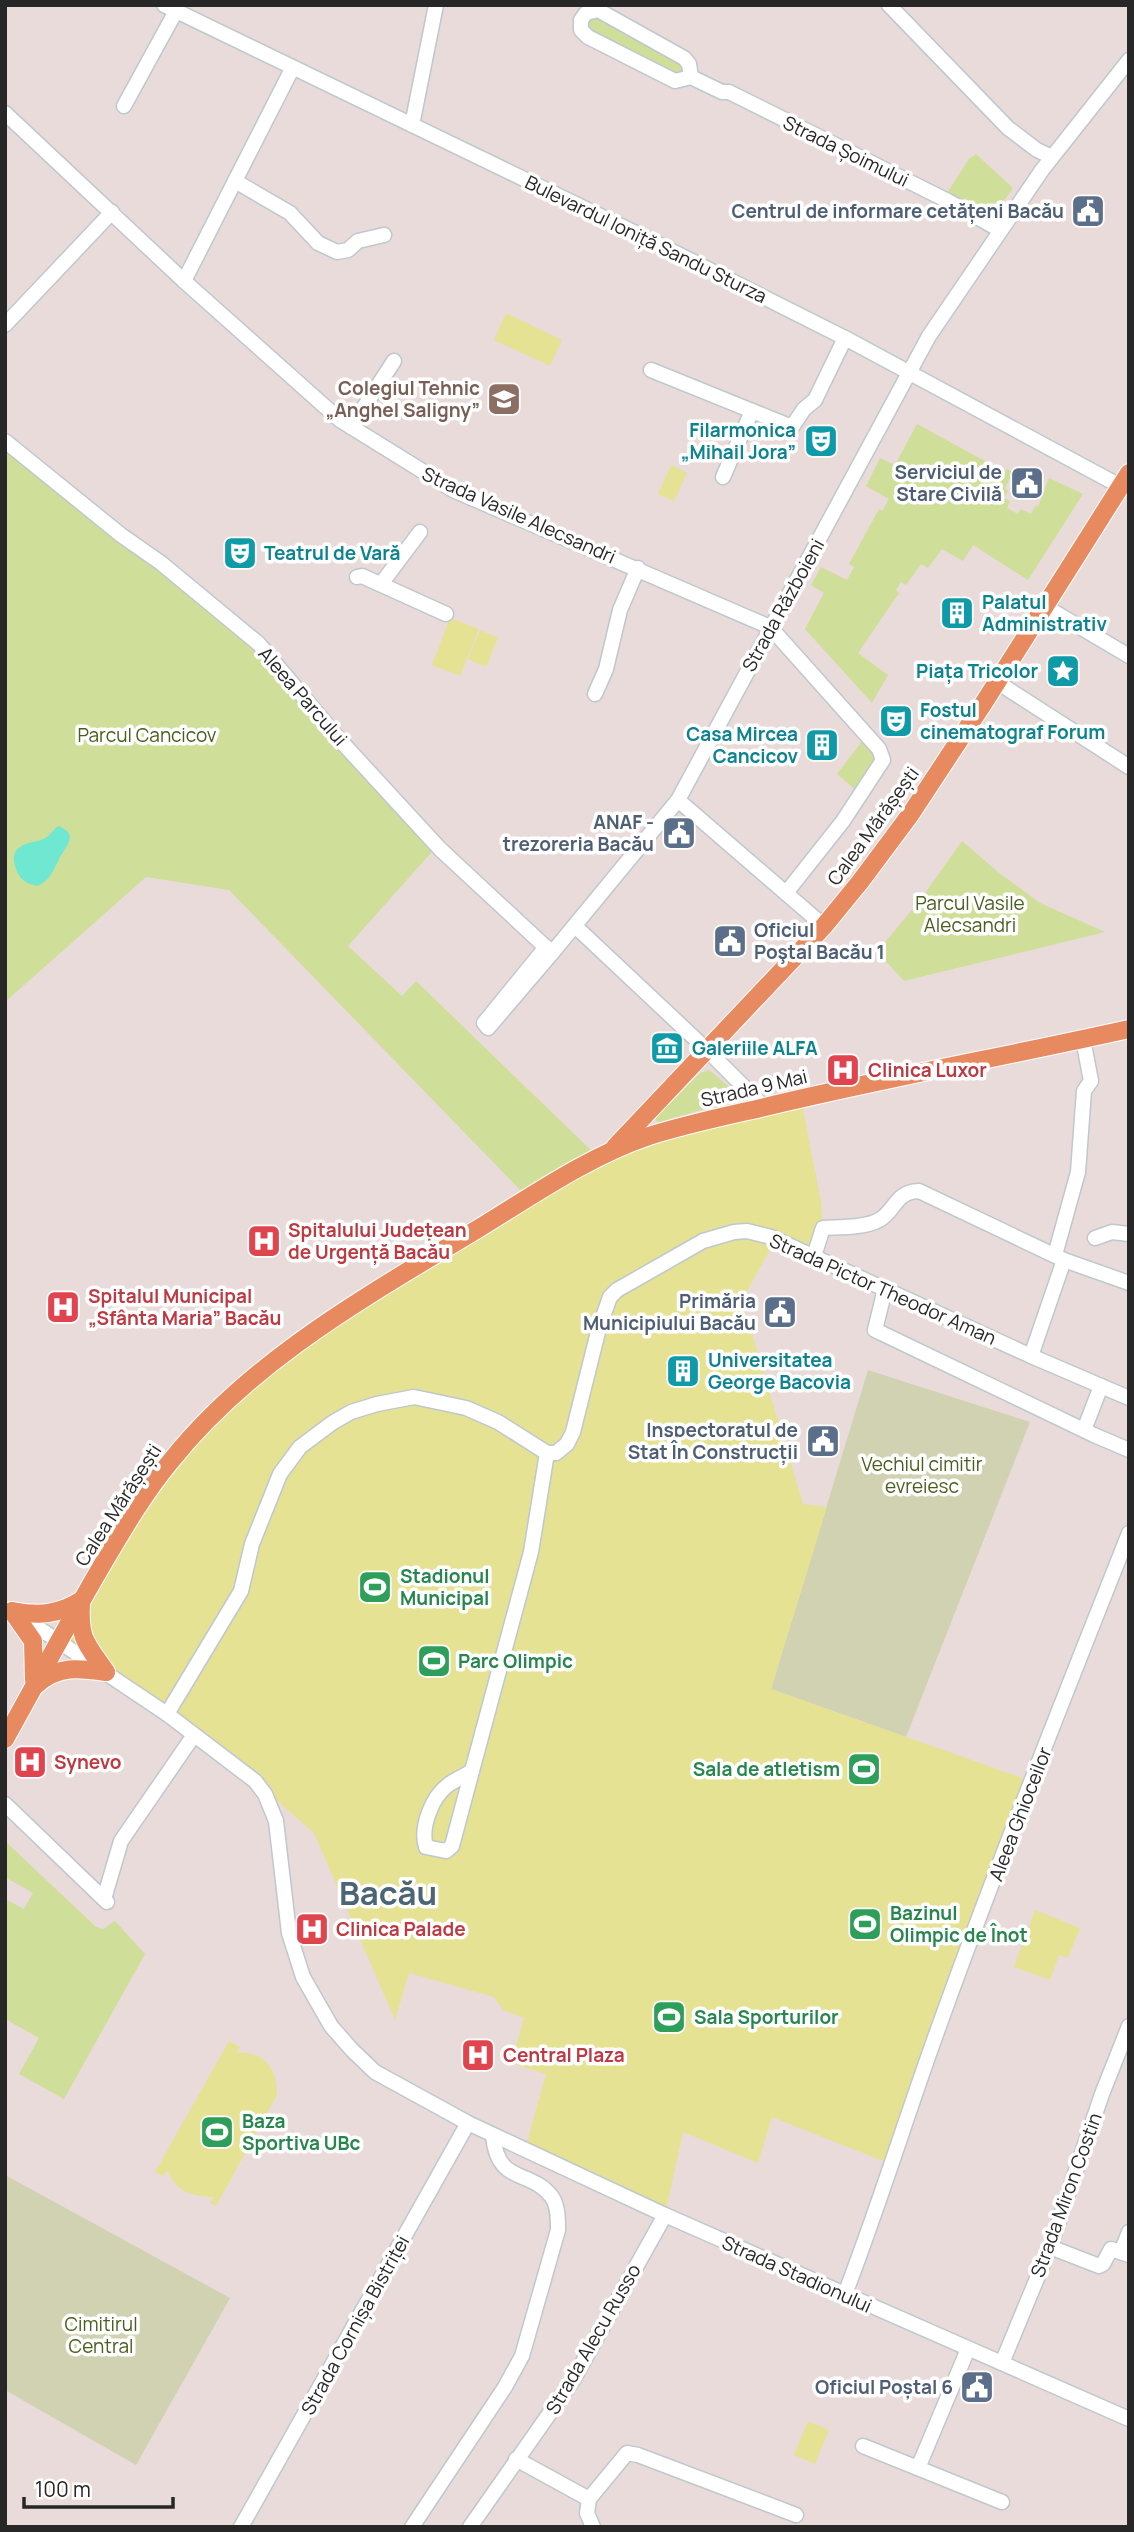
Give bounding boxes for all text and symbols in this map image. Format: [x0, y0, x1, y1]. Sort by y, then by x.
street label: Strada Șoimului [779, 109, 913, 193]
street label: Bulevardul Ioniță Sandu Sturza [521, 169, 771, 309]
public building icon: Centrul de informare cetățeni Bacău [1069, 192, 1107, 230]
place label: Centrul de informare cetățeni Bacău [731, 198, 1064, 224]
place label: Colegiul Tehnic „Anghel Saligny” [326, 375, 480, 423]
school or university icon: Colegiul Tehnic „Anghel Saligny” [485, 380, 523, 418]
place label: Filarmonica „Mihail Jora” [681, 417, 796, 465]
theatre icon: Filarmonica „Mihail Jora” [802, 422, 840, 460]
place label: Serviciul de Stare Civilă [894, 459, 1002, 507]
street label: Strada Vasile Alecsandri [418, 461, 620, 569]
public building icon: Serviciul de Stare Civilă [1008, 464, 1046, 502]
theatre icon: Teatrul de Vară [221, 534, 259, 572]
street label: Strada Războieni [736, 534, 830, 676]
place label: Teatrul de Vară [264, 540, 401, 566]
place label: Palatul Administrativ [982, 589, 1107, 637]
building icon: Palatul Administrativ [938, 594, 976, 632]
street label: Aleea Parcului [253, 641, 353, 751]
place icon: Piața Tricolor [1044, 652, 1082, 690]
place label: Piața Tricolor [916, 658, 1038, 684]
place label: Fostul cinematograf Forum [920, 697, 1105, 745]
theatre icon: Fostul cinematograf Forum [877, 702, 915, 740]
place label: Casa Mircea Cancicov [686, 721, 798, 769]
park label: Parcul Cancicov [77, 722, 217, 748]
building icon: Casa Mircea Cancicov [803, 726, 841, 764]
street label: Calea Mărășești [821, 762, 925, 890]
place label: ANAF - trezoreria Bacău [503, 809, 654, 857]
public building icon: ANAF - trezoreria Bacău [660, 814, 698, 852]
park label: Parcul Vasile Alecsandri [915, 890, 1025, 938]
place label: Oficiul Poştal Bacău 1 [754, 917, 885, 965]
public building icon: Oficiul Poştal Bacău 1 [711, 922, 749, 960]
museum icon: Galeriile ALFA [648, 1029, 686, 1067]
place label: Galeriile ALFA [692, 1035, 818, 1061]
hospital icon: Clinica Luxor [824, 1051, 862, 1089]
place label: Clinica Luxor [868, 1057, 987, 1083]
street label: Strada 9 Mai [698, 1063, 810, 1113]
place label: Spitalului Județean de Urgență Bacău [288, 1217, 467, 1265]
hospital icon: Spitalului Județean de Urgență Bacău [245, 1222, 283, 1260]
street label: Strada Pictor Theodor Aman [766, 1227, 1000, 1351]
place label: Spitalul Municipal „Sfânta Maria” Bacău [88, 1283, 281, 1331]
hospital icon: Spitalul Municipal „Sfânta Maria” Bacău [44, 1288, 82, 1326]
place label: Primăria Municipiului Bacău [583, 1288, 756, 1336]
public building icon: Primăria Municipiului Bacău [761, 1293, 799, 1331]
place label: Universitatea George Bacovia [708, 1347, 851, 1395]
building icon: Universitatea George Bacovia [664, 1352, 702, 1390]
place label: Inspectoratul de Stat În Construcții [628, 1417, 798, 1465]
public building icon: Inspectoratul de Stat În Construcții [804, 1422, 842, 1460]
street label: Calea Mărășești [69, 1439, 167, 1571]
park label: Vechiul cimitir evreiesc [861, 1451, 983, 1499]
place label: Stadionul Municipal [400, 1563, 490, 1611]
sports icon: Stadionul Municipal [356, 1568, 394, 1606]
sports icon: Parc Olimpic [415, 1642, 453, 1680]
place label: Parc Olimpic [458, 1648, 573, 1674]
hospital icon: Synevo [11, 1743, 49, 1781]
street label: Aleea Ghioceilor [983, 1743, 1058, 1885]
place label: Synevo [54, 1749, 122, 1775]
sports icon: Sala de atletism [845, 1750, 883, 1788]
place label: Sala de atletism [693, 1756, 840, 1782]
district label: Bacău [339, 1870, 437, 1915]
place label: Bazinul Olimpic de Înot [890, 1900, 1028, 1948]
sports icon: Bazinul Olimpic de Înot [846, 1905, 884, 1943]
hospital icon: Clinica Palade [293, 1910, 331, 1948]
place label: Clinica Palade [336, 1916, 466, 1942]
sports icon: Sala Sporturilor [650, 1998, 688, 2036]
place label: Sala Sporturilor [694, 2004, 839, 2030]
hospital icon: Central Plaza [459, 2036, 497, 2074]
place label: Central Plaza [503, 2042, 625, 2068]
place label: Baza Sportiva UBc [242, 2108, 360, 2156]
street label: Strada Miron Costin [1024, 2109, 1108, 2281]
sports icon: Baza Sportiva UBc [198, 2113, 236, 2151]
street label: Strada Stadionului [718, 2229, 876, 2319]
street label: Strada Cornișa Bistriței [295, 2231, 415, 2419]
street label: Strada Alecu Russo [539, 2259, 647, 2419]
park label: Cimitirul Central [64, 2311, 138, 2359]
public building icon: Oficiul Poștal 6 [958, 2368, 996, 2406]
place label: Oficiul Poștal 6 [815, 2374, 953, 2400]
scale bar [24, 2466, 173, 2510]
text: 100 m [35, 2475, 91, 2503]

